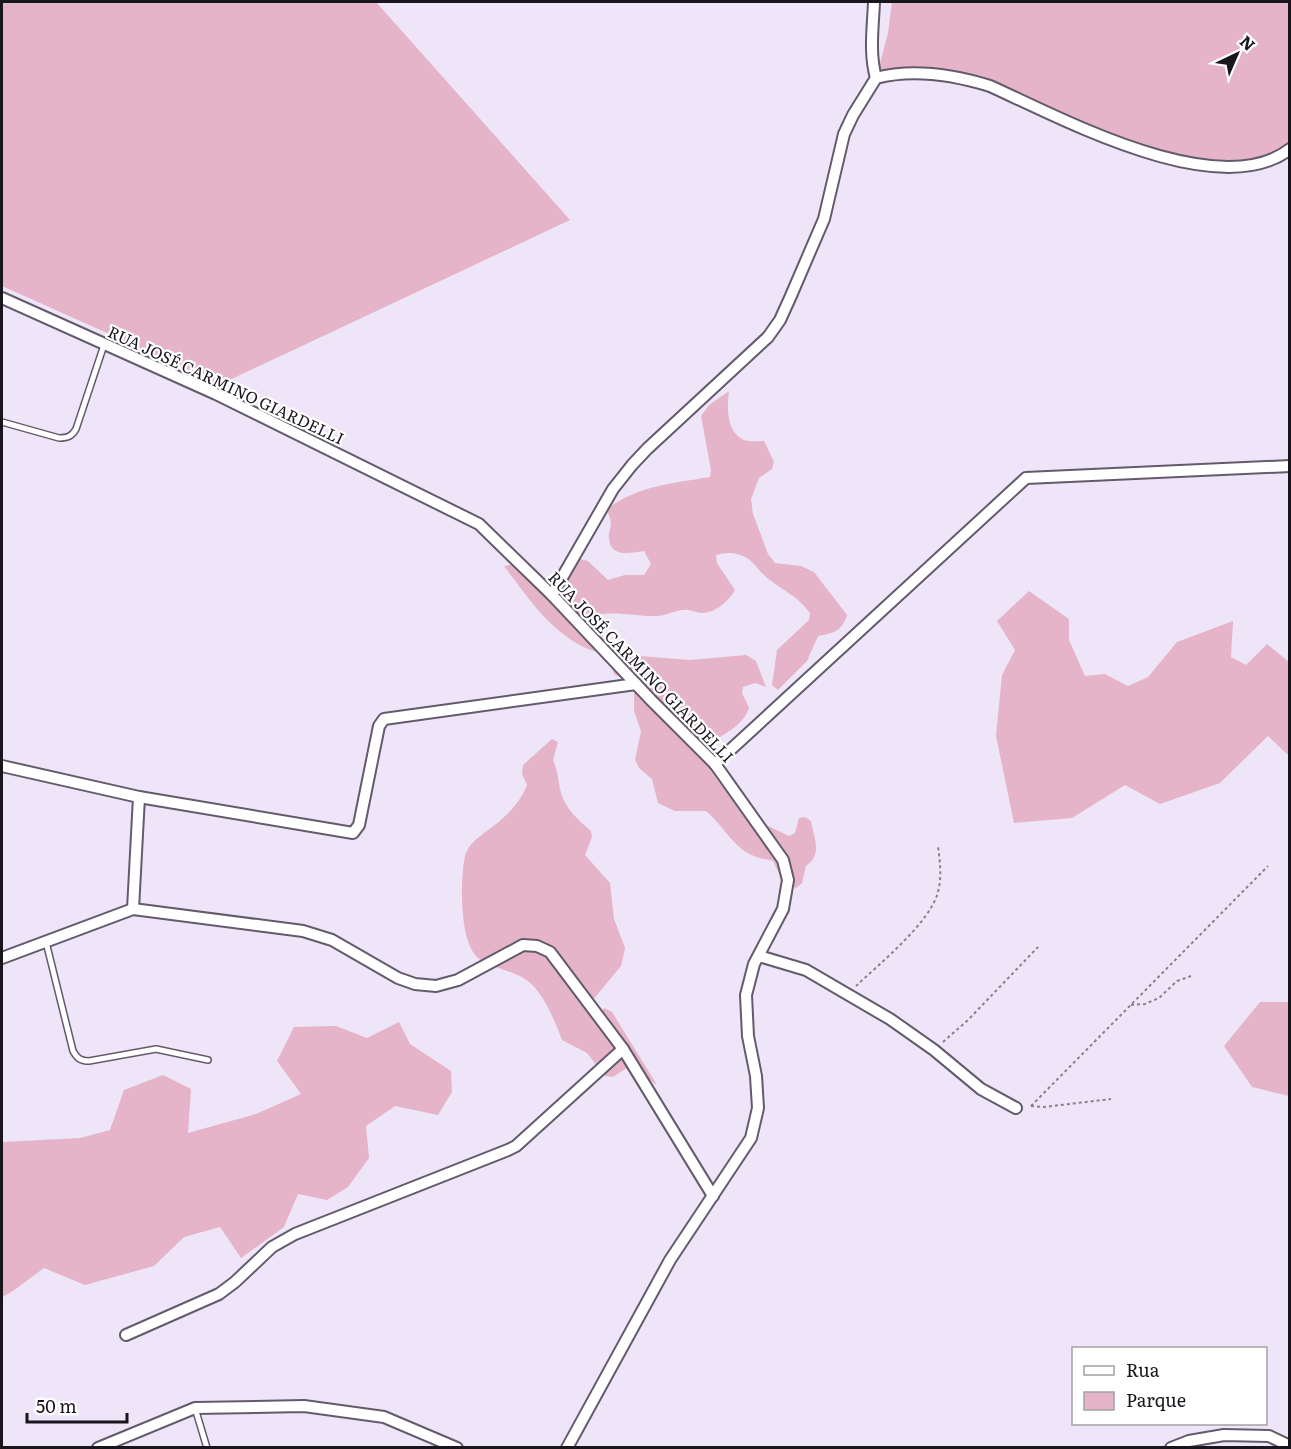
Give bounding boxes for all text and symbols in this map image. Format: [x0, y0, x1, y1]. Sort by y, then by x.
north arrow [1207, 24, 1267, 84]
text: N [1235, 29, 1261, 56]
street label: RUA JOSÉ CARMINO GIARDELLI [104, 319, 348, 450]
street label: RUA JOSÉ CARMINO GIARDELLI [543, 565, 740, 767]
legend [1072, 1347, 1267, 1425]
text: Rua [1126, 1356, 1160, 1383]
scale bar [27, 1386, 128, 1424]
text: Parque [1126, 1386, 1186, 1413]
text: 50 m [36, 1392, 77, 1419]

